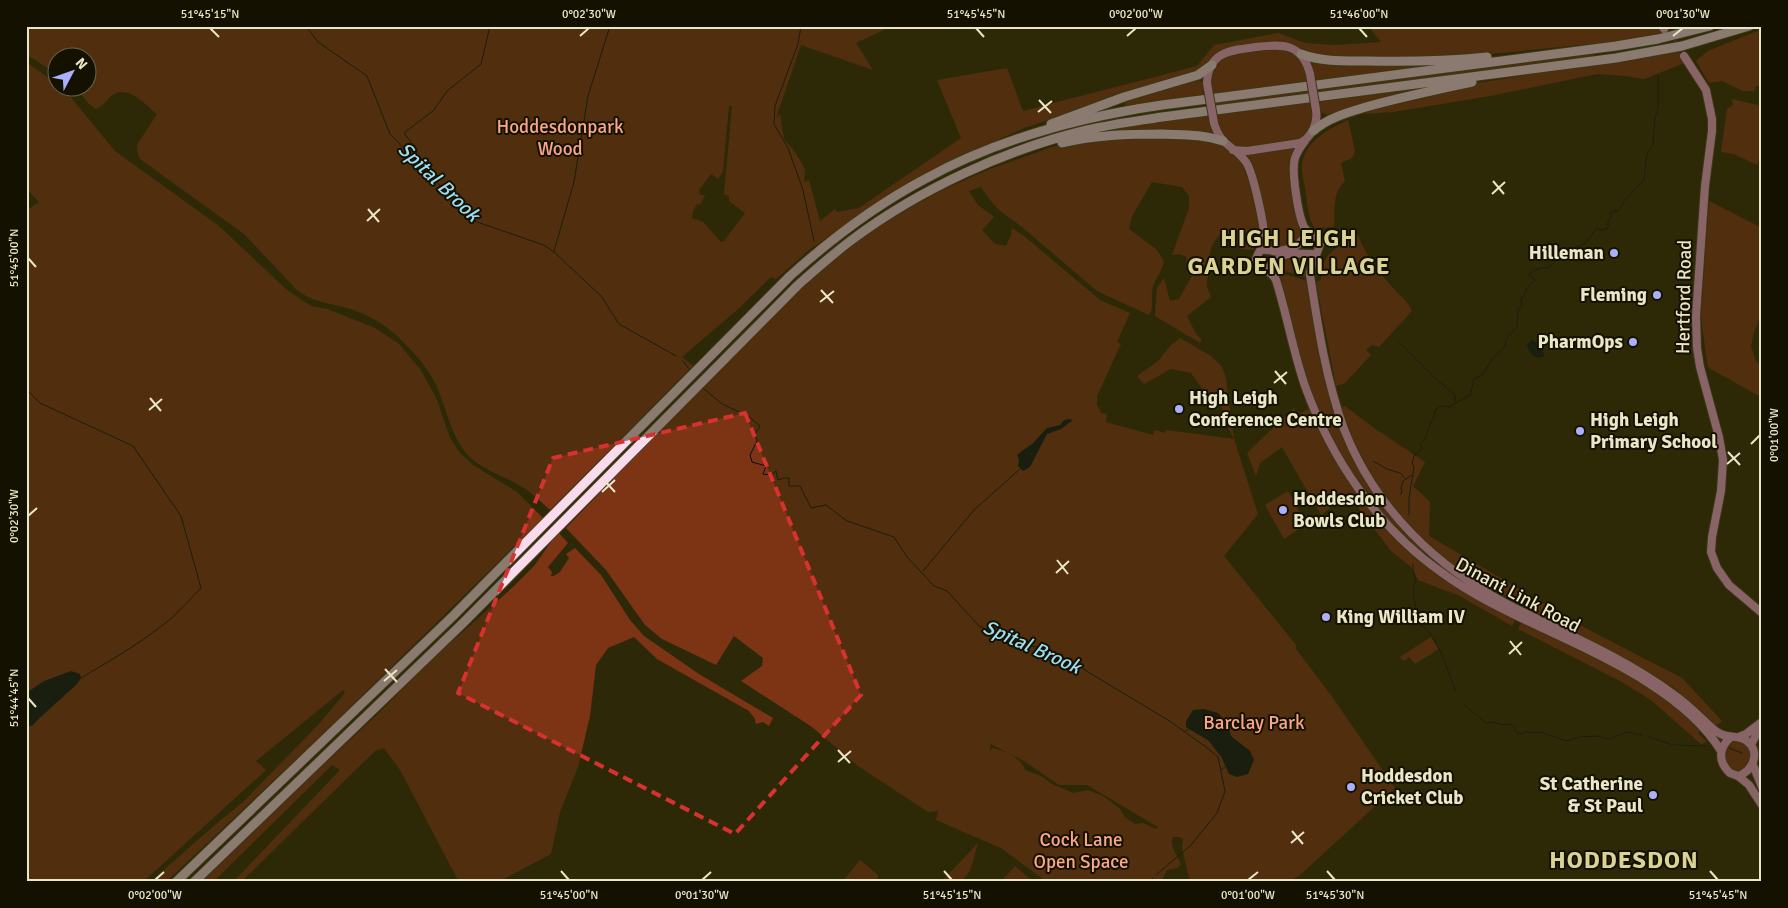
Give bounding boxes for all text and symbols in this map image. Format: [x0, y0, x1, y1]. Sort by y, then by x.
text: 51°45'15"N [181, 7, 239, 22]
text: 0°02'30"W [562, 7, 616, 22]
text: 51°45'45"N [947, 7, 1005, 22]
text: 0°02'00"W [1109, 7, 1163, 22]
text: 51°46'00"N [1330, 7, 1388, 22]
text: 0°01'30"W [1656, 7, 1710, 22]
north arrow [48, 48, 98, 98]
text: N [72, 55, 91, 73]
park label: Hoddesdonpark Wood [496, 115, 624, 161]
water label: Spital Brook [393, 137, 487, 228]
district label: HIGH LEIGH GARDEN VILLAGE [1187, 223, 1391, 281]
text: 51°45'00"N [7, 229, 22, 287]
street label: Hertford Road [1671, 240, 1697, 354]
place label: Hilleman [1529, 241, 1604, 265]
marker: Hilleman [1608, 247, 1620, 259]
place label: Fleming [1580, 283, 1647, 307]
marker: Fleming [1651, 289, 1663, 301]
place label: PharmOps [1538, 330, 1623, 354]
marker: PharmOps [1627, 336, 1639, 348]
place label: High Leigh Conference Centre [1189, 386, 1342, 432]
marker: High Leigh Conference Centre [1173, 403, 1185, 415]
place label: High Leigh Primary School [1590, 408, 1717, 454]
text: 0°01'00"W [1767, 408, 1782, 462]
marker: High Leigh Primary School [1574, 425, 1586, 437]
place label: Hoddesdon Bowls Club [1293, 487, 1385, 533]
text: 0°02'30"W [7, 489, 22, 543]
marker: Hoddesdon Bowls Club [1277, 504, 1289, 516]
street label: Dinant Link Road [1451, 552, 1585, 638]
place label: King William IV [1336, 605, 1465, 629]
marker: King William IV [1320, 611, 1332, 623]
water label: Spital Brook [979, 614, 1086, 680]
text: 51°44'45"N [7, 669, 22, 727]
park label: Barclay Park [1203, 711, 1305, 735]
place label: Hoddesdon Cricket Club [1361, 764, 1463, 810]
place label: St Catherine & St Paul [1540, 772, 1643, 818]
marker: Hoddesdon Cricket Club [1345, 781, 1357, 793]
marker: St Catherine & St Paul [1647, 789, 1659, 801]
park label: Cock Lane Open Space [1033, 828, 1129, 874]
district label: HODDESDON [1549, 845, 1699, 875]
text: 0°02'00"W [128, 888, 182, 903]
text: 51°45'00"N [540, 888, 598, 903]
text: 0°01'30"W [675, 888, 729, 903]
text: 51°45'15"N [923, 888, 981, 903]
text: 0°01'00"W [1221, 888, 1275, 903]
text: 51°45'30"N [1306, 888, 1364, 903]
text: 51°45'45"N [1689, 888, 1747, 903]

